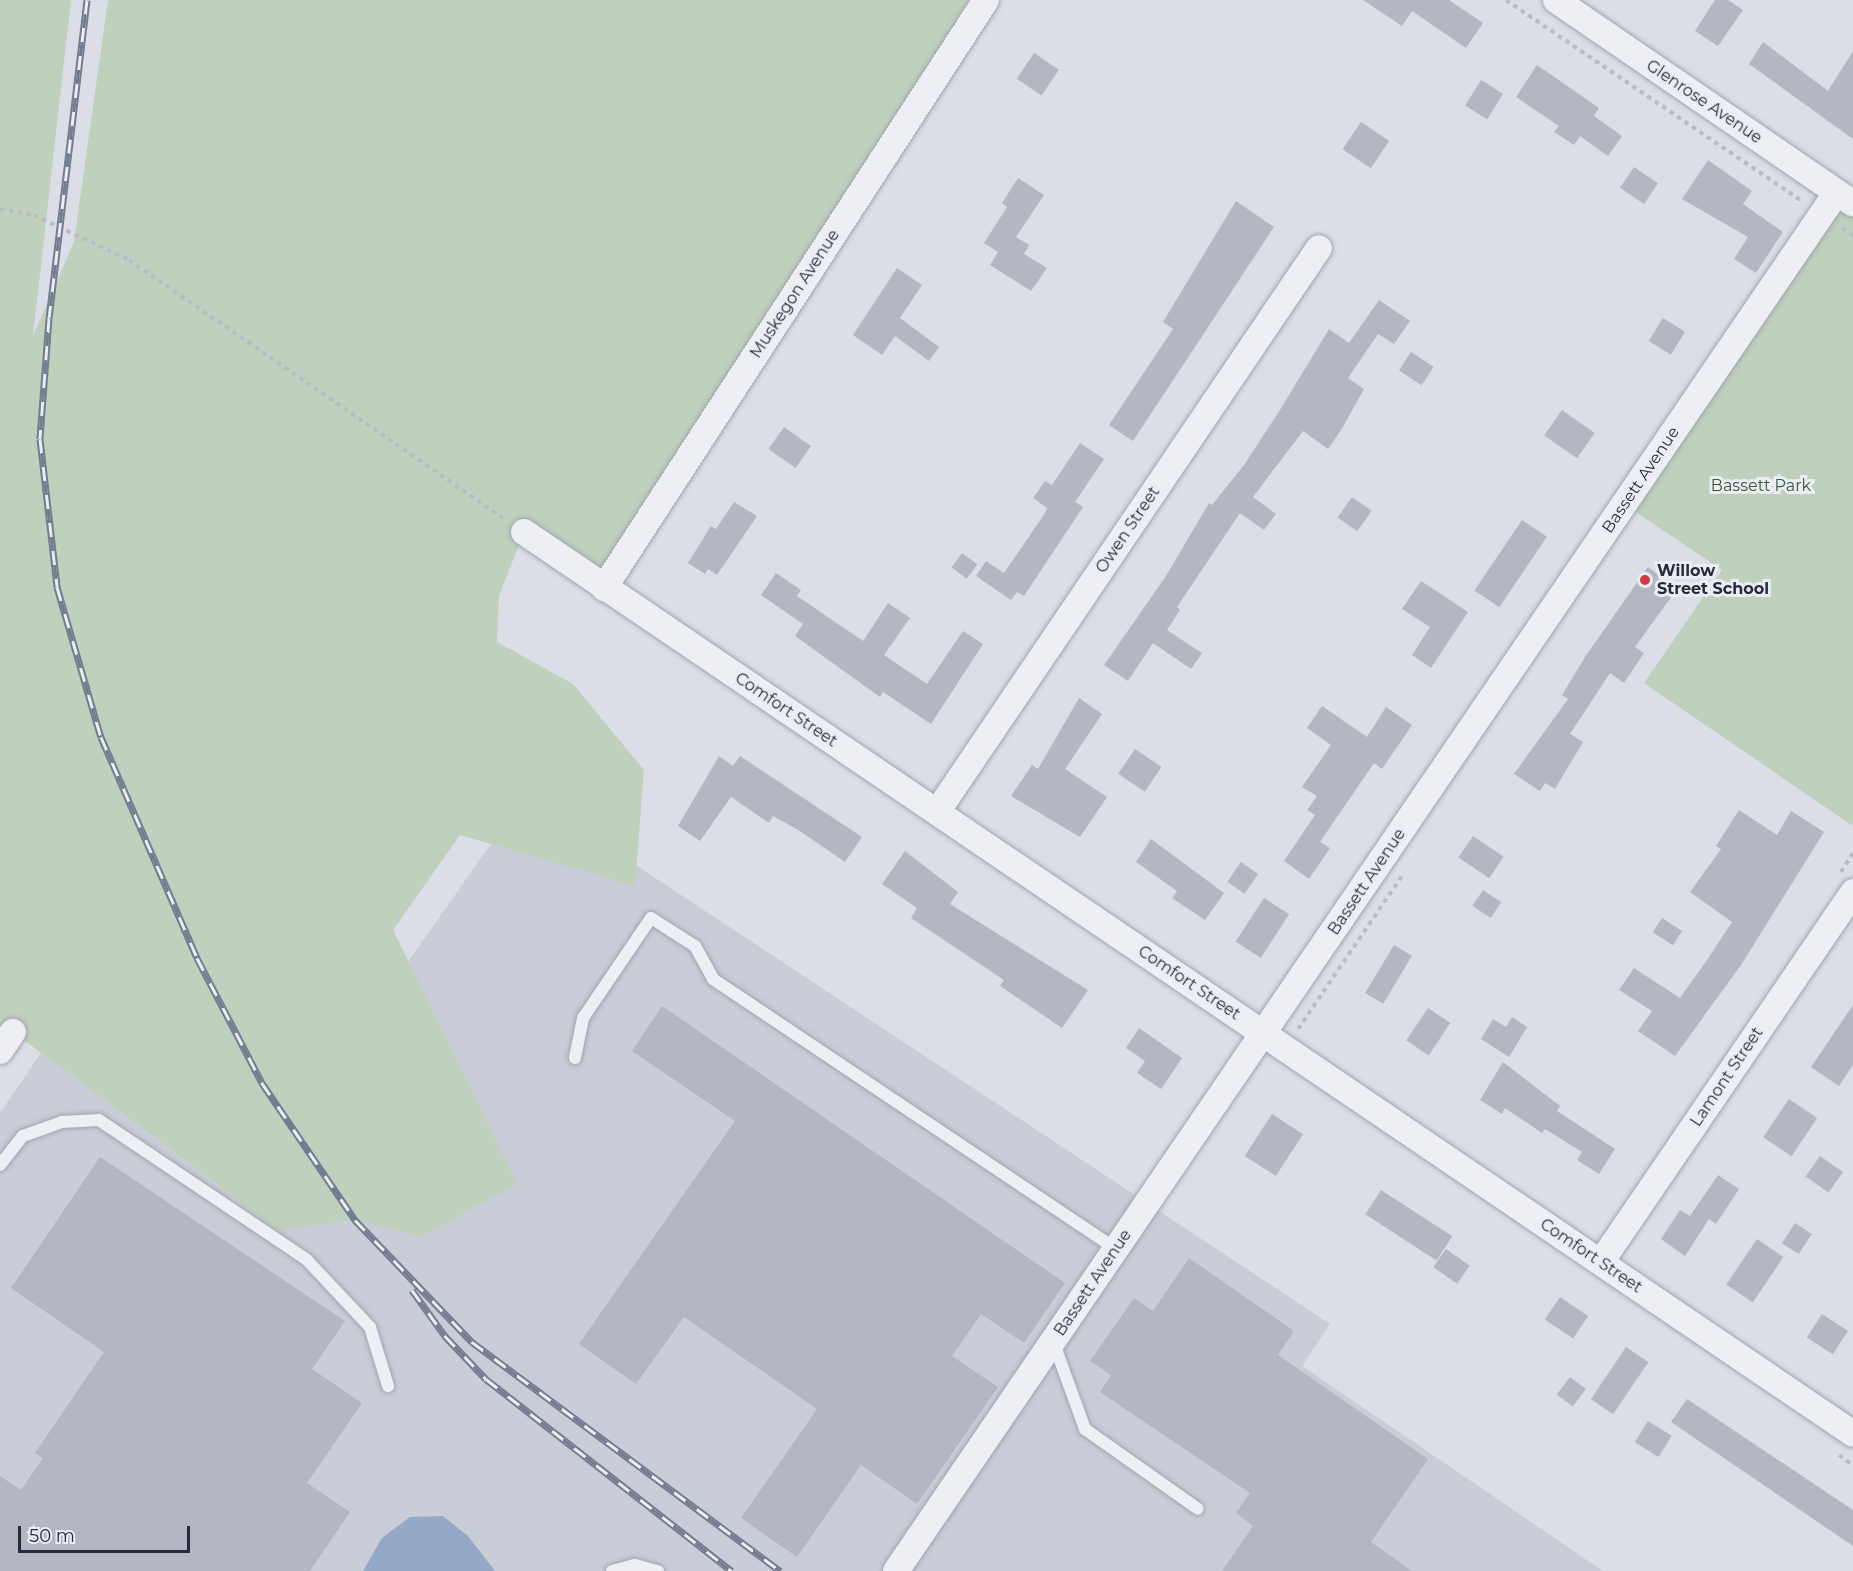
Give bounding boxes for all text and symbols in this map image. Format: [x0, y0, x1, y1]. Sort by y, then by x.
street label: Glenrose Avenue [1642, 56, 1766, 148]
street label: Muskegon Avenue [746, 226, 844, 362]
street label: Bassett Avenue [1598, 423, 1684, 537]
park label: Bassett Park [1711, 476, 1811, 496]
street label: Owen Street [1092, 483, 1164, 577]
place label: Willow Street School [1657, 561, 1769, 599]
marker: Willow Street School [1638, 573, 1652, 587]
street label: Comfort Street [731, 669, 841, 751]
street label: Bassett Avenue [1324, 825, 1410, 939]
street label: Comfort Street [1134, 942, 1244, 1024]
street label: Lamont Street [1687, 1024, 1767, 1130]
street label: Comfort Street [1536, 1215, 1646, 1297]
street label: Bassett Avenue [1050, 1226, 1136, 1340]
scale bar [21, 1514, 194, 1552]
text: 50 m [29, 1525, 75, 1547]

